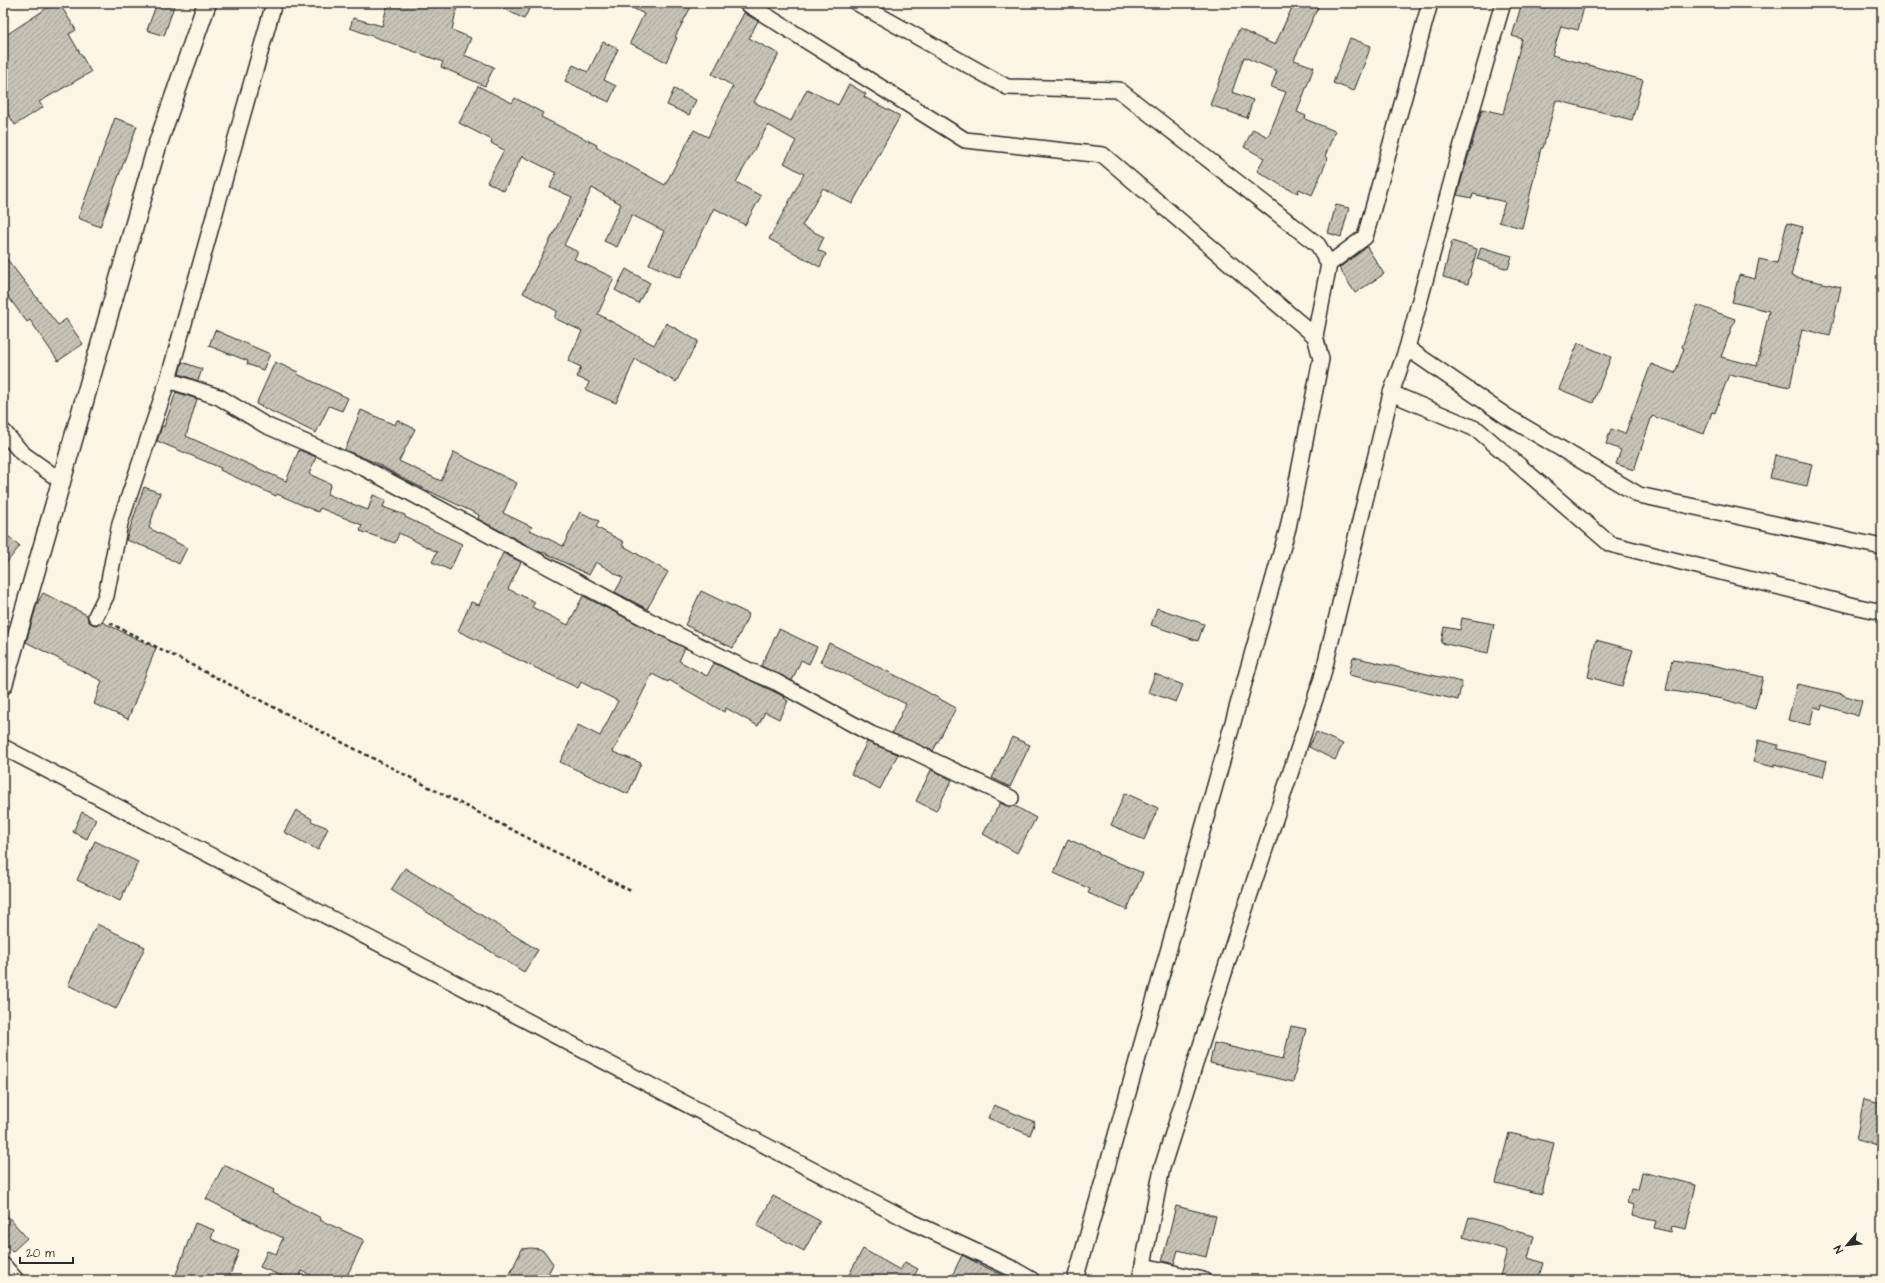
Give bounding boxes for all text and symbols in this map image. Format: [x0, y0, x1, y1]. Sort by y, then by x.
north arrow [1827, 1225, 1867, 1265]
scale bar [20, 1239, 73, 1265]
text: N [1830, 1243, 1847, 1256]
text: 20 m [26, 1245, 55, 1262]

